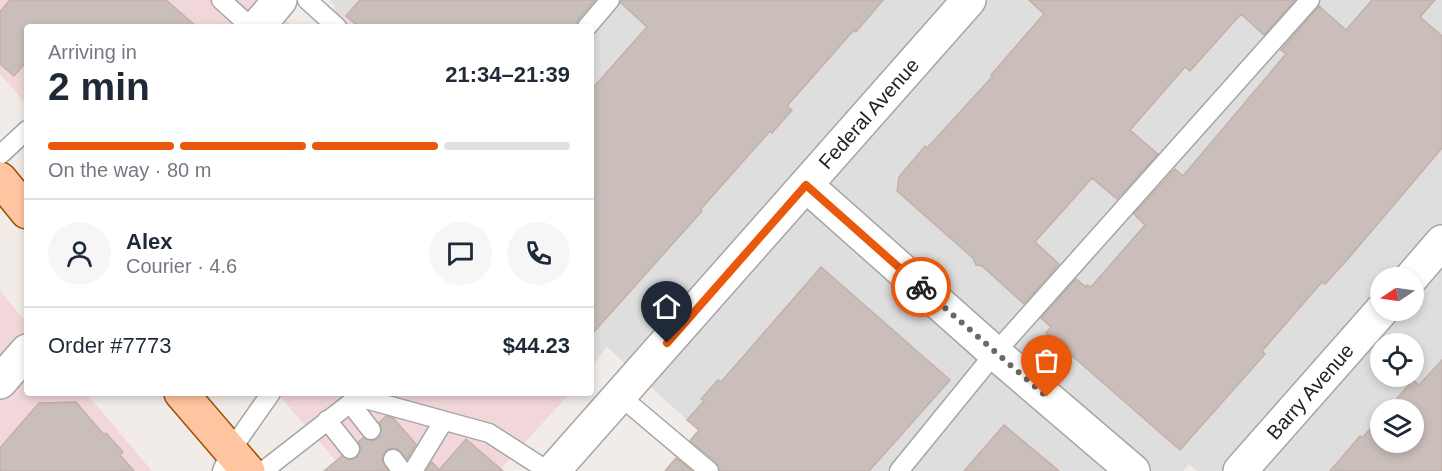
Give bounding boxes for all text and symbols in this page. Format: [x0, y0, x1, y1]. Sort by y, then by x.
text: Arriving in [48, 41, 137, 63]
street label: Federal Avenue [814, 54, 923, 173]
text: 21:34–21:39 [445, 62, 570, 87]
text: 2 min [48, 65, 150, 108]
text: On the way · 80 m [48, 159, 211, 181]
button: person [48, 222, 111, 285]
button: chat [429, 222, 492, 285]
button: phone [507, 222, 570, 285]
text: Alex [126, 229, 172, 254]
text: Courier · 4.6 [126, 255, 237, 277]
courier [891, 257, 951, 317]
north arrow [1370, 267, 1424, 321]
map controls [1370, 267, 1424, 453]
icon: bike [905, 271, 938, 304]
pin [641, 281, 692, 343]
icon: home [650, 290, 683, 323]
text: Order #7773 [48, 333, 172, 358]
text: $44.23 [503, 333, 570, 358]
button: locate [1370, 333, 1424, 387]
pin [1021, 335, 1072, 397]
street label: Barry Avenue [1262, 339, 1358, 444]
icon: bag [1030, 344, 1063, 377]
button: layers [1370, 399, 1424, 453]

